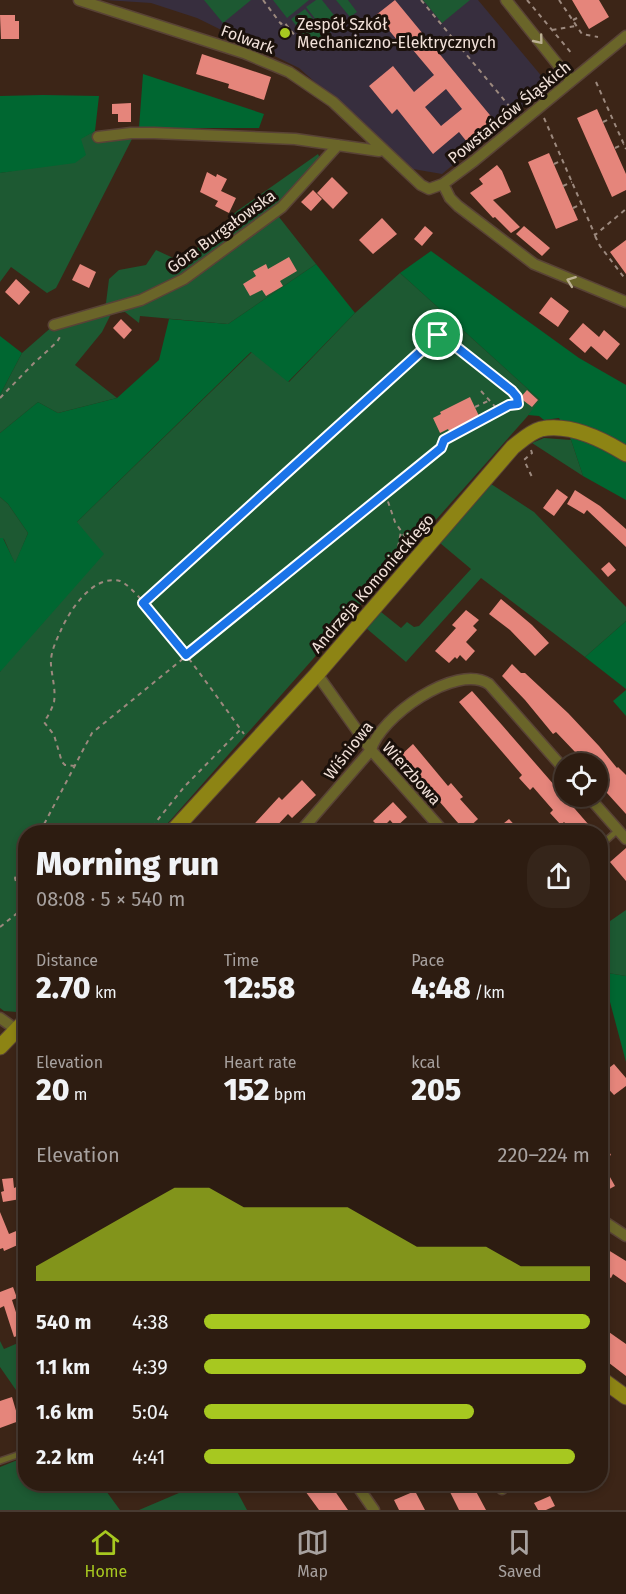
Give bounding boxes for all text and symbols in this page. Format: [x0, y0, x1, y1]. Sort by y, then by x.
place label: Zespół Szkół Mechaniczno-Elektrycznych [297, 15, 496, 52]
street label: Folwark [218, 21, 278, 58]
marker: Zespół Szkół Mechaniczno-Elektrycznych [278, 26, 292, 40]
one-way arrow [531, 33, 542, 44]
street label: Powstańców Śląskich [444, 56, 575, 168]
street label: Góra Burgałowska [163, 186, 279, 277]
one-way arrow [567, 275, 577, 288]
pin [412, 309, 463, 360]
icon: arrive [421, 318, 454, 351]
street label: Andrzeja Komonieckiego [307, 510, 438, 657]
street label: Wiśniowa [320, 718, 377, 783]
street label: Wierzbowa [378, 738, 445, 809]
map controls [554, 753, 608, 807]
button: locate [554, 753, 608, 807]
text: Morning run [36, 844, 219, 884]
button: share [527, 845, 590, 908]
text: 08:08 · 5 × 540 m [36, 887, 185, 911]
text: Distance [36, 951, 98, 970]
text: Time [224, 951, 259, 970]
text: Pace [411, 951, 445, 970]
text: 2.70 [36, 970, 91, 1006]
text: 12:58 [224, 970, 295, 1006]
text: 4:48 [411, 970, 471, 1006]
text: km [91, 983, 117, 1002]
text: /km [471, 983, 505, 1002]
text: Elevation [36, 1053, 103, 1072]
text: Heart rate [224, 1053, 297, 1072]
text: kcal [411, 1053, 440, 1072]
text: 20 [36, 1072, 70, 1108]
text: 152 [224, 1072, 270, 1108]
text: 205 [411, 1072, 461, 1108]
text: m [70, 1085, 87, 1104]
text: bpm [270, 1085, 306, 1104]
text: Elevation [36, 1143, 120, 1167]
text: 220–224 m [498, 1143, 590, 1167]
text: 540 m [36, 1310, 91, 1334]
text: 4:38 [132, 1310, 169, 1334]
text: 1.1 km [36, 1355, 90, 1379]
text: 4:39 [132, 1355, 168, 1379]
text: 1.6 km [36, 1400, 94, 1424]
text: 5:04 [132, 1400, 169, 1424]
text: 2.2 km [36, 1445, 94, 1469]
text: 4:41 [132, 1445, 165, 1469]
tab: Home [85, 1526, 127, 1581]
tab: Map [296, 1526, 329, 1581]
tab: Saved [498, 1526, 541, 1581]

